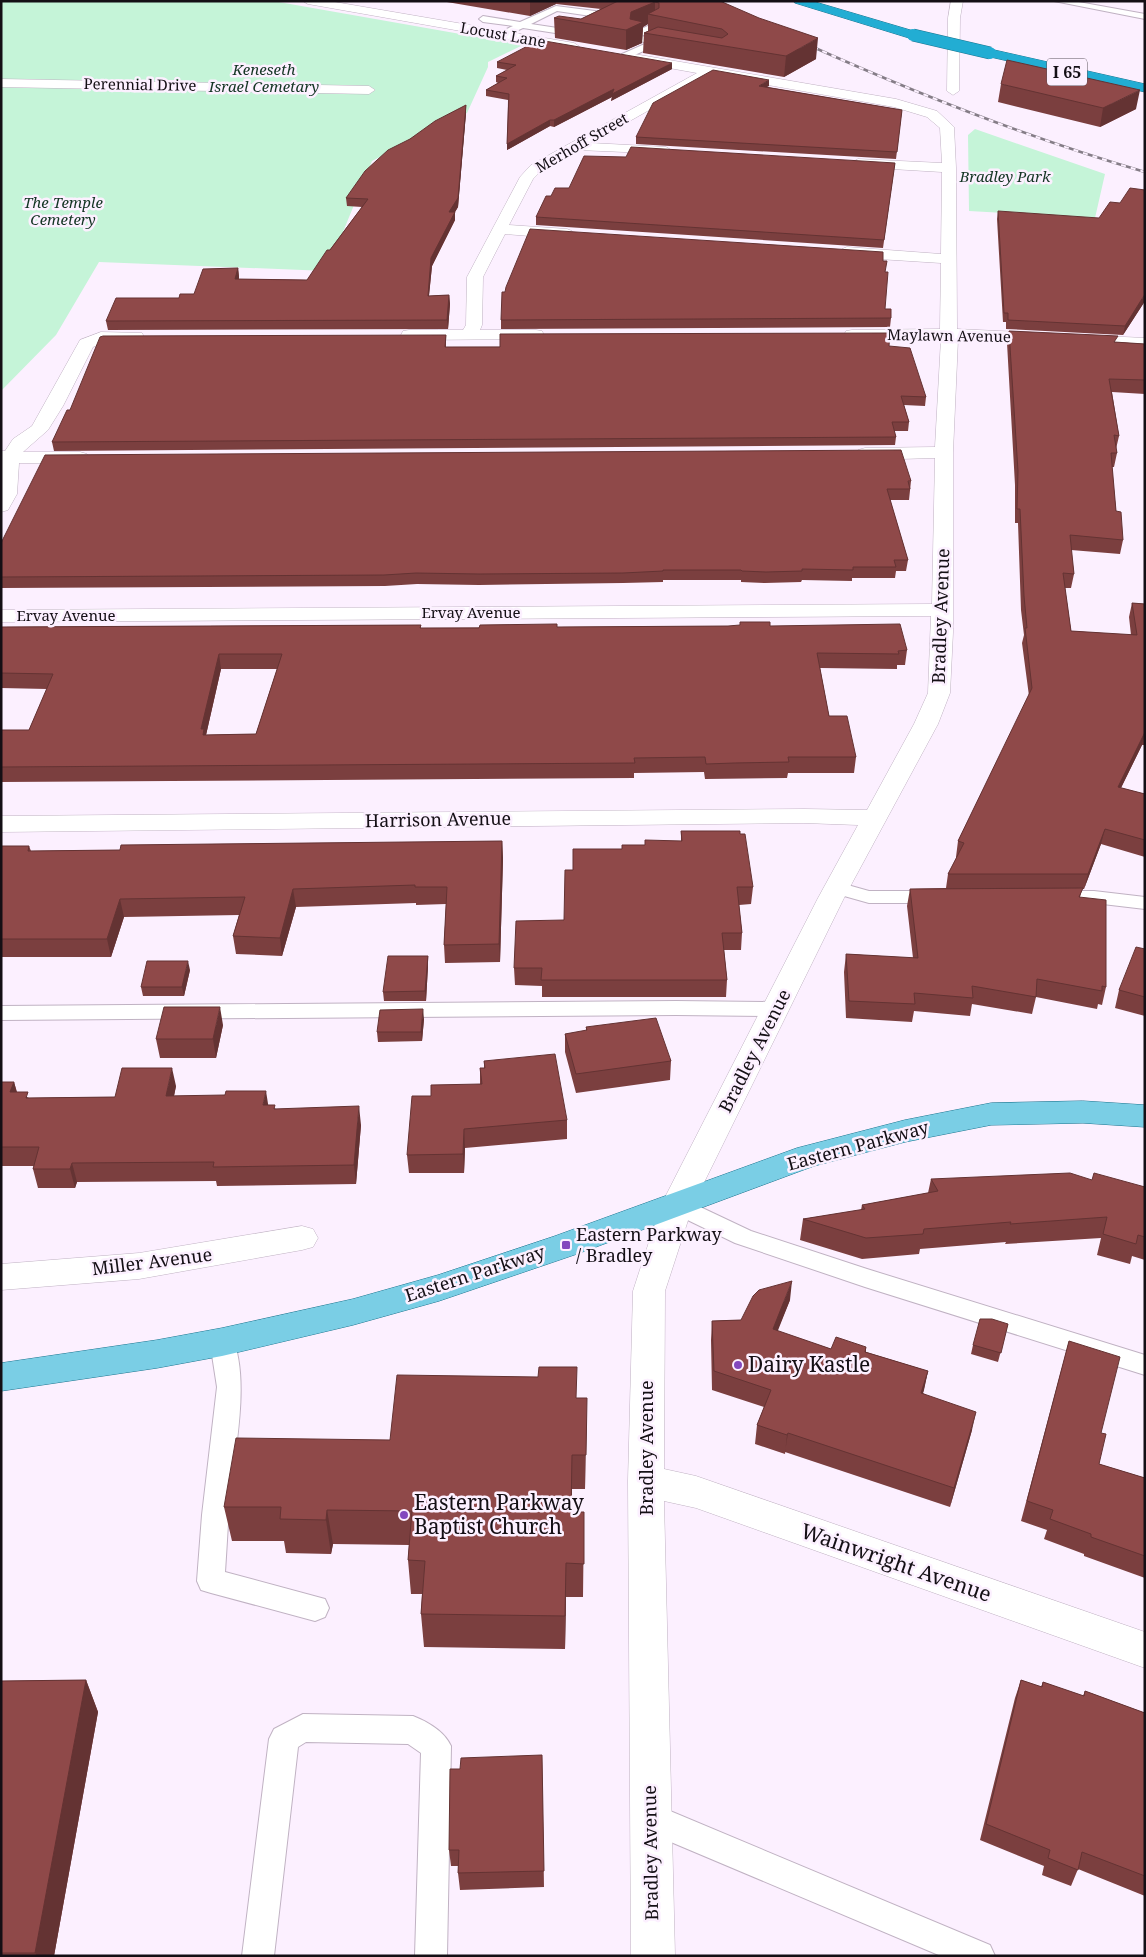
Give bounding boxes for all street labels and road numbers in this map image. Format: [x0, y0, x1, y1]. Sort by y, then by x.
street label: Locust Lane [459, 17, 547, 51]
road number: I 65 [1047, 58, 1087, 86]
street label: Perennial Drive [83, 73, 197, 95]
street label: Merhoff Street [532, 108, 631, 177]
street label: Maylawn Avenue [887, 324, 1011, 346]
street label: Bradley Avenue [926, 548, 954, 684]
street label: Ervay Avenue [421, 602, 521, 622]
street label: Ervay Avenue [16, 605, 116, 625]
street label: Harrison Avenue [365, 806, 511, 832]
street label: Bradley Avenue [713, 985, 796, 1116]
street label: Eastern Parkway [784, 1114, 932, 1175]
street label: Eastern Parkway [402, 1239, 548, 1307]
street label: Miller Avenue [90, 1242, 213, 1280]
street label: Bradley Avenue [634, 1380, 658, 1516]
street label: Wainwright Avenue [797, 1516, 995, 1608]
street label: Bradley Avenue [637, 1785, 663, 1921]

